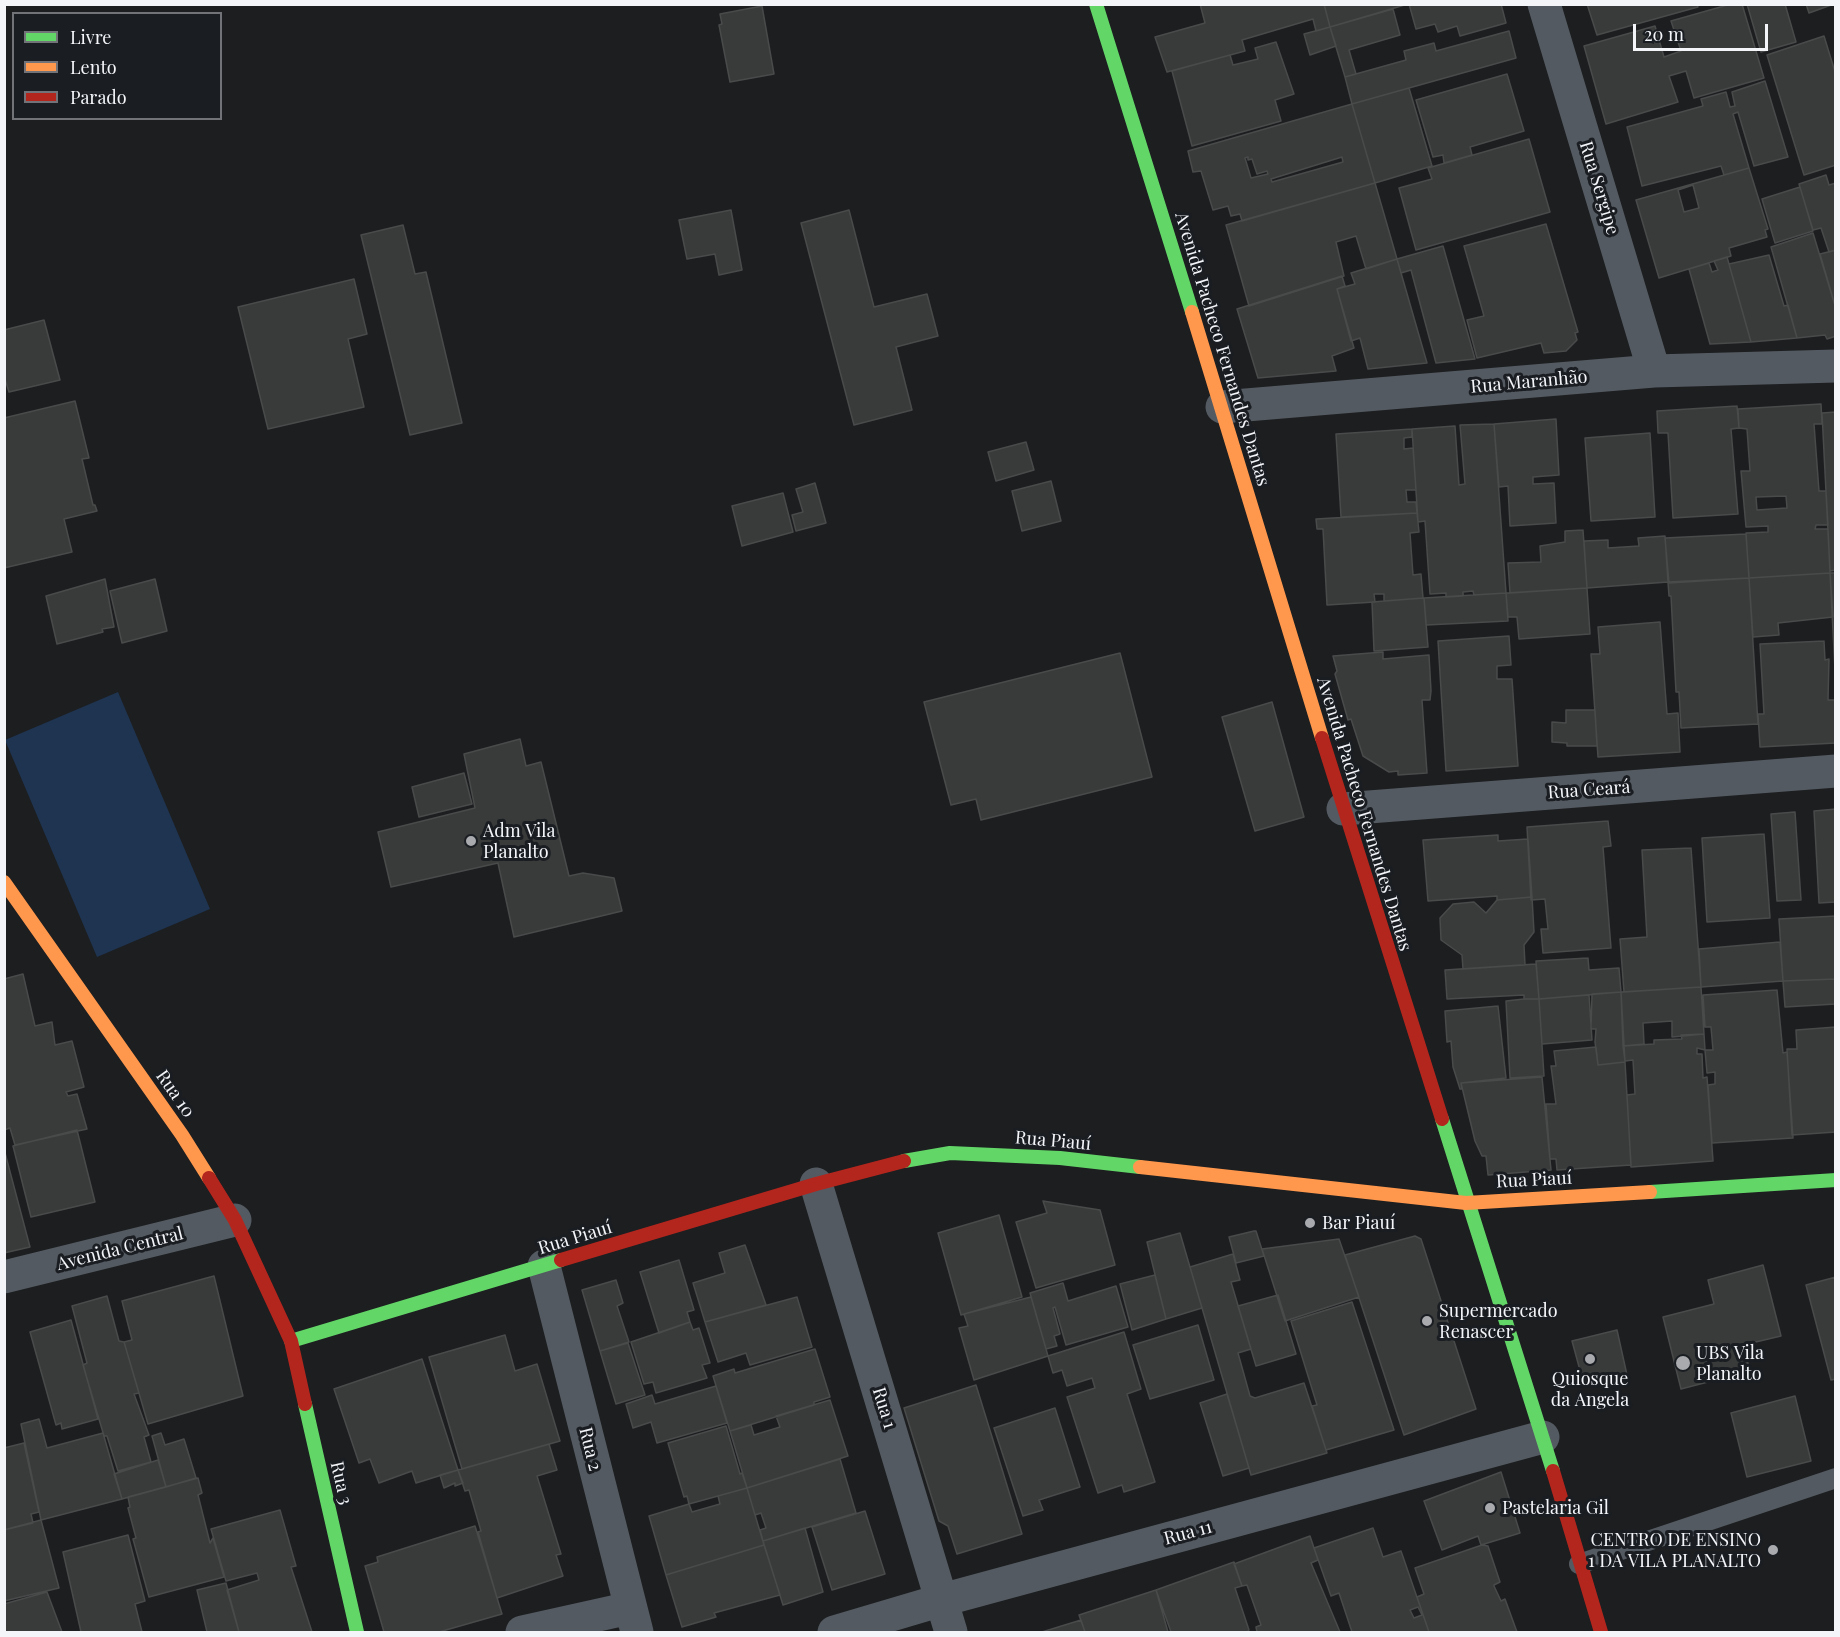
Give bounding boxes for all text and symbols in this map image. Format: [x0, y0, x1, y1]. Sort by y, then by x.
legend [12, 12, 222, 120]
scale bar [1636, 12, 1771, 50]
text: 20 m [1644, 22, 1684, 46]
text: Livre [70, 25, 111, 49]
text: Lento [70, 55, 117, 79]
text: Parado [70, 85, 127, 109]
street label: Rua Sergipe [1575, 139, 1623, 237]
street label: Avenida Pacheco Fernandes Dantas [1170, 209, 1274, 489]
street label: Rua Maranhão [1470, 366, 1588, 398]
street label: Avenida Pacheco Fernandes Dantas [1312, 674, 1416, 954]
street label: Rua Ceará [1547, 776, 1631, 804]
place label: Adm Vila Planalto [483, 820, 555, 862]
marker: Adm Vila Planalto [464, 834, 478, 848]
street label: Rua 10 [151, 1066, 199, 1122]
street label: Rua Piauí [1014, 1127, 1092, 1155]
street label: Rua Piauí [1495, 1167, 1573, 1193]
place label: Bar Piauí [1322, 1212, 1395, 1234]
marker: Bar Piauí [1303, 1216, 1317, 1230]
street label: Rua Piauí [535, 1217, 615, 1259]
street label: Avenida Central [54, 1223, 186, 1275]
place label: Supermercado Renascer [1439, 1300, 1558, 1342]
marker: Supermercado Renascer [1420, 1314, 1434, 1328]
place label: UBS Vila Planalto [1696, 1342, 1764, 1384]
marker: Quiosque da Angela [1583, 1352, 1597, 1366]
marker: UBS Vila Planalto [1674, 1354, 1692, 1372]
place label: Quiosque da Angela [1551, 1368, 1629, 1410]
street label: Rua 1 [867, 1385, 901, 1431]
street label: Rua 2 [574, 1425, 606, 1473]
street label: Rua 3 [326, 1459, 356, 1507]
place label: Pastelaria Gil [1502, 1497, 1609, 1519]
marker: Pastelaria Gil [1483, 1501, 1497, 1515]
street label: Rua 11 [1162, 1516, 1214, 1550]
place label: CENTRO DE ENSINO 1 DA VILA PLANALTO [1588, 1529, 1761, 1572]
marker: CENTRO DE ENSINO 1 DA VILA PLANALTO [1766, 1543, 1780, 1557]

